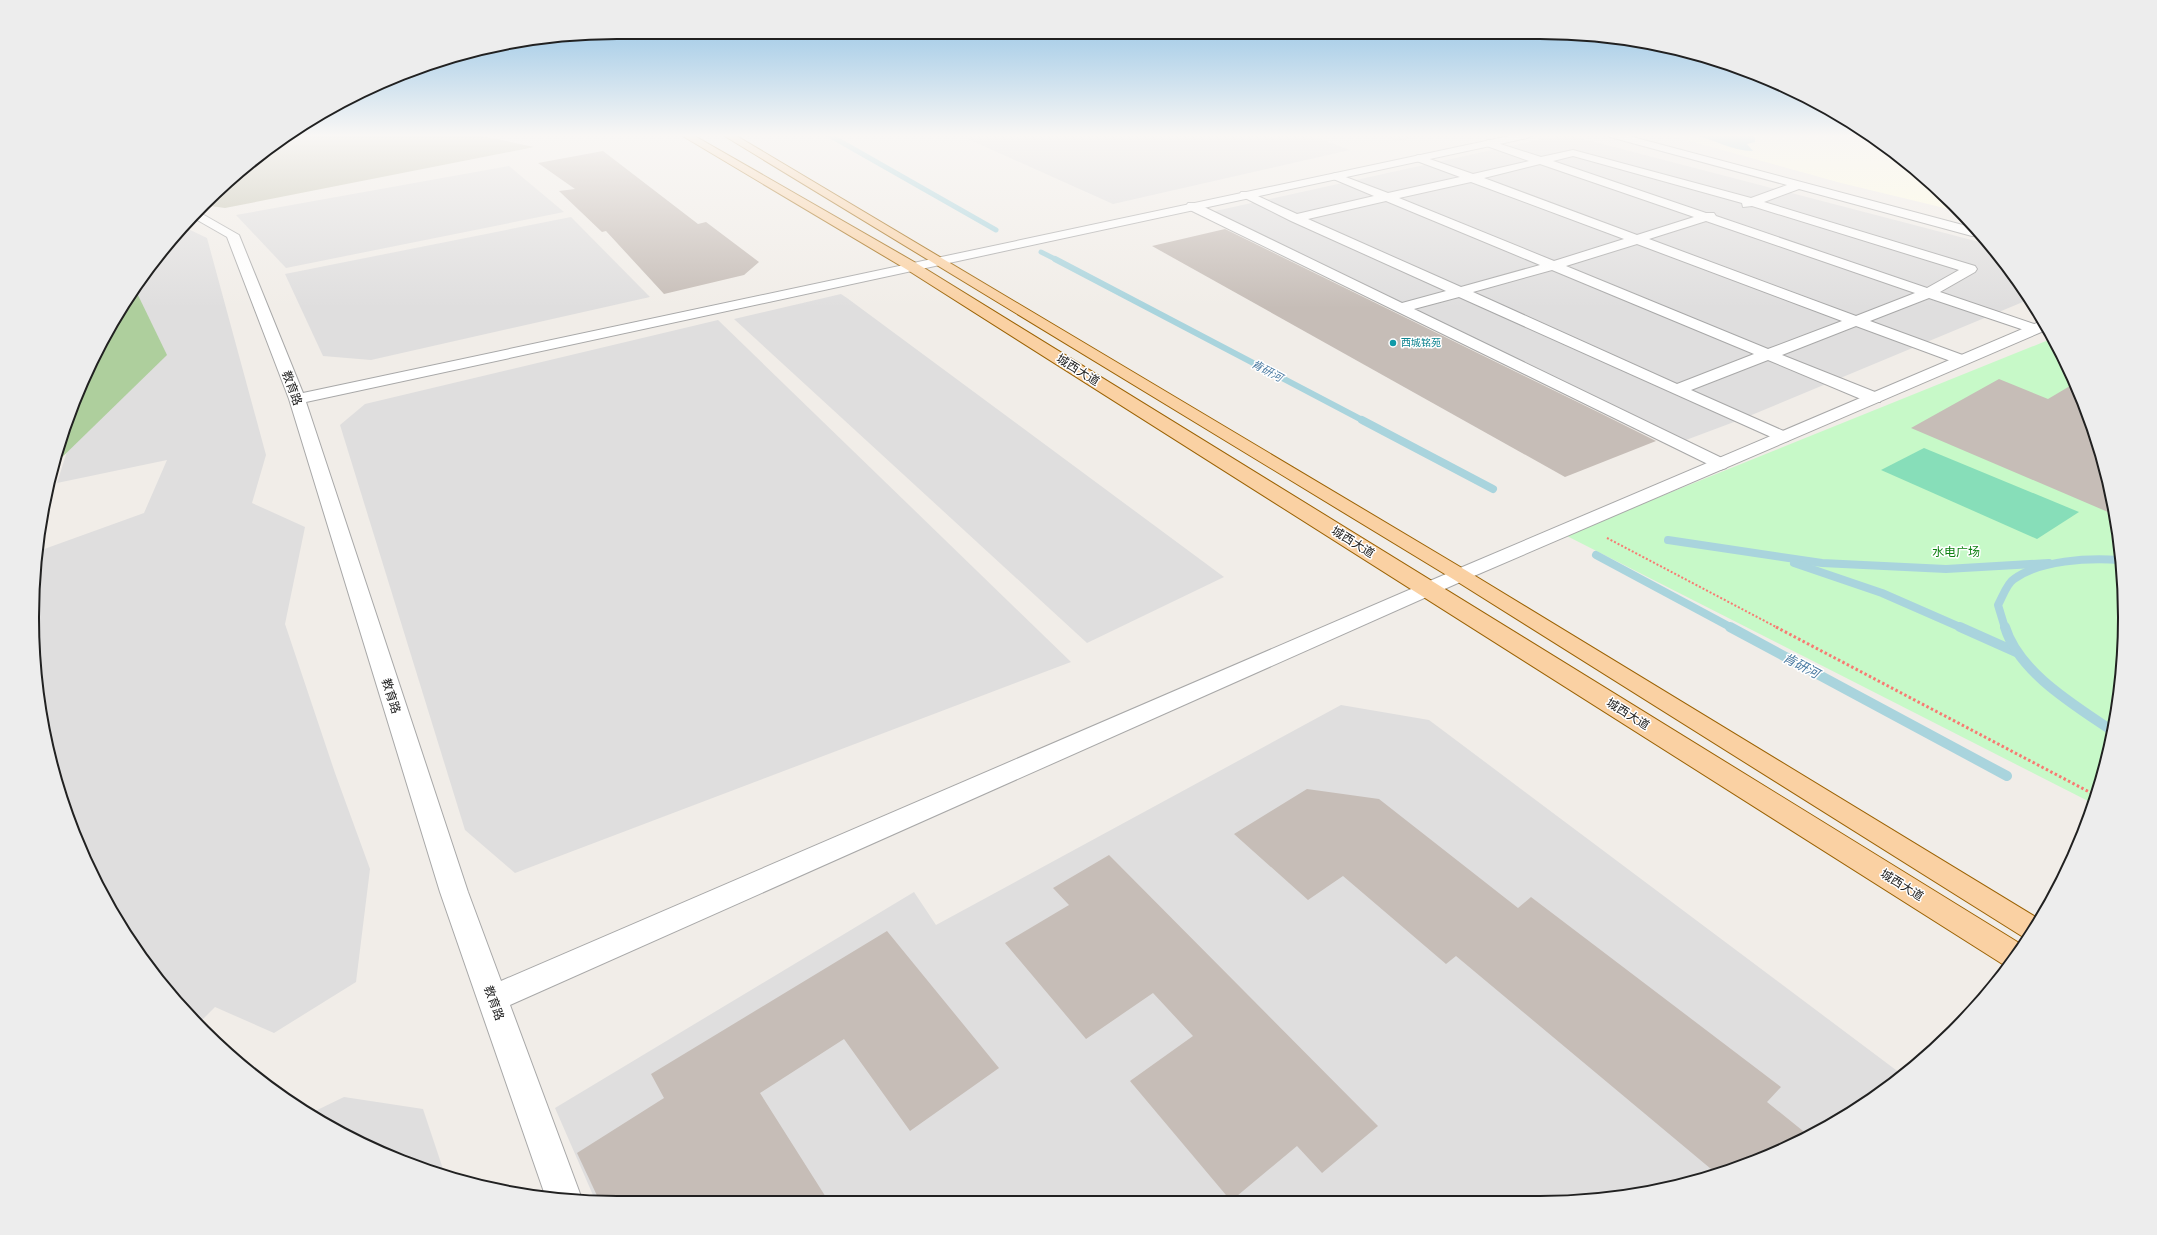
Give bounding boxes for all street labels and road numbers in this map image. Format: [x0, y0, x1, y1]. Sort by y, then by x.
street label: 城西大道 [1053, 350, 1103, 390]
street label: 教育路 [278, 368, 306, 408]
street label: 城西大道 [1328, 522, 1378, 562]
street label: 教育路 [378, 676, 404, 716]
street label: 城西大道 [1603, 694, 1653, 734]
street label: 城西大道 [1877, 865, 1927, 905]
street label: 教育路 [480, 983, 508, 1023]

